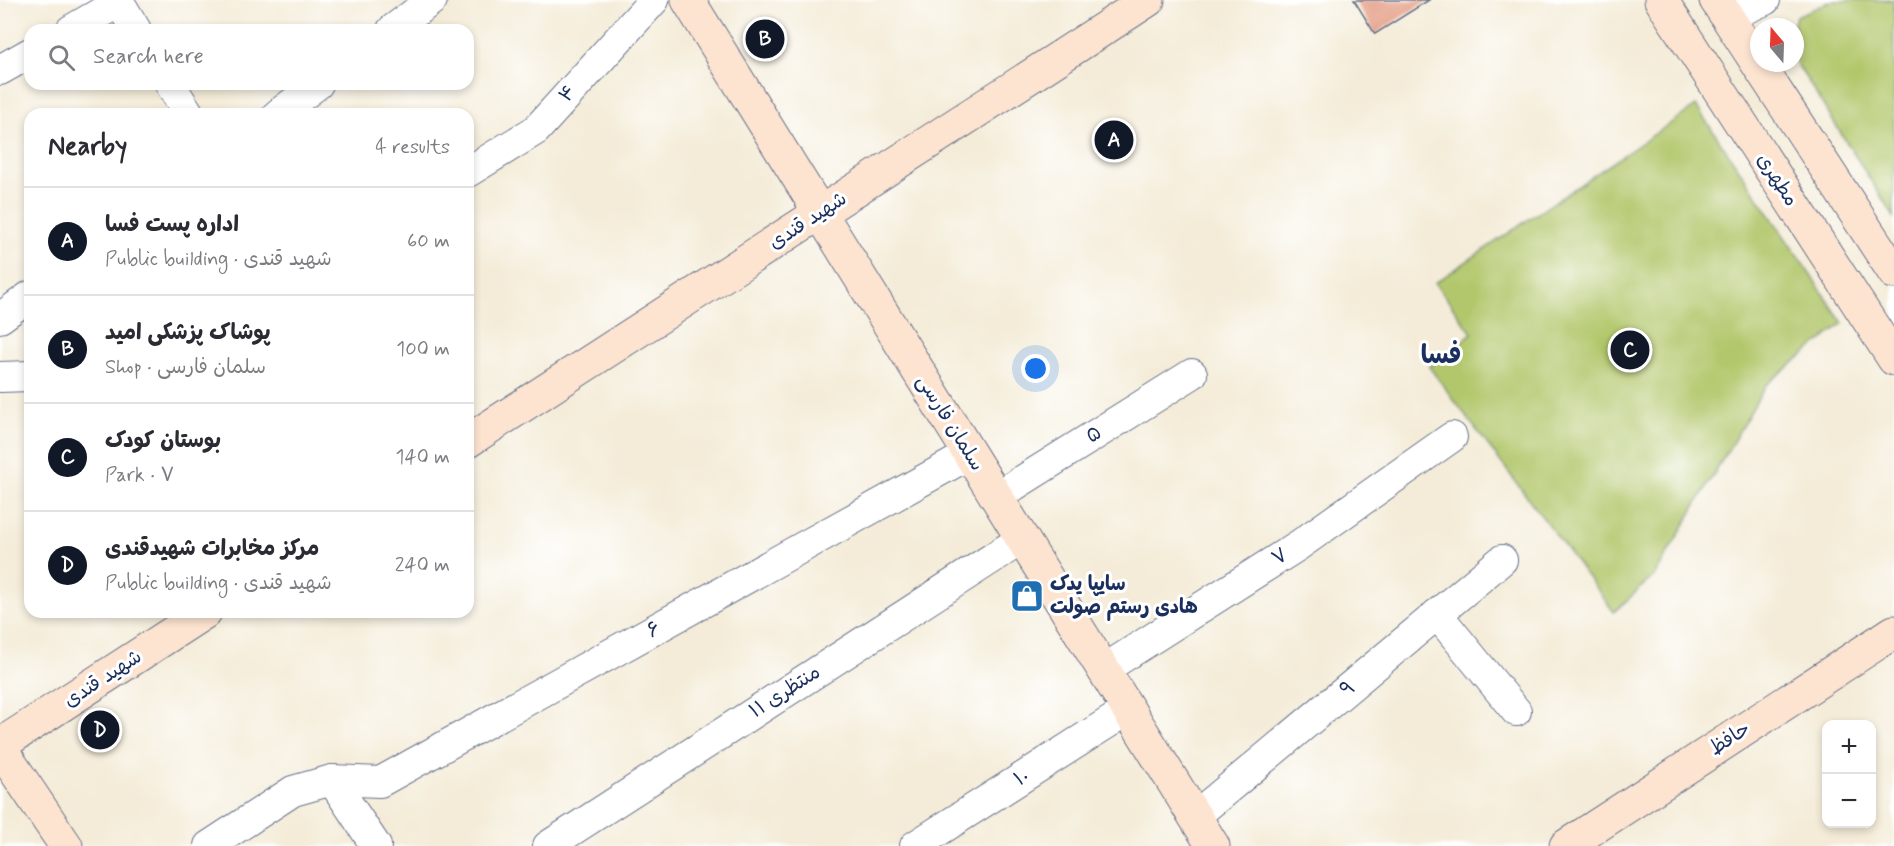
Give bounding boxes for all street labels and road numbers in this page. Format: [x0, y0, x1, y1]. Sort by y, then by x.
street label: ۴ [553, 79, 583, 109]
street label: مطهری [1750, 148, 1804, 212]
street label: شهید قندی [764, 186, 852, 256]
street label: سلمان فارسی [910, 370, 990, 476]
street label: ۵ [1081, 420, 1107, 450]
street label: ۷ [1267, 542, 1293, 572]
street label: ۶ [642, 615, 666, 645]
street label: شهید قندی [59, 644, 147, 714]
street label: منتظری ۱۱ [744, 659, 826, 725]
street label: ۹ [1334, 675, 1362, 703]
street label: حافظ [1704, 716, 1756, 762]
street label: ۱۰ [1009, 763, 1035, 793]

